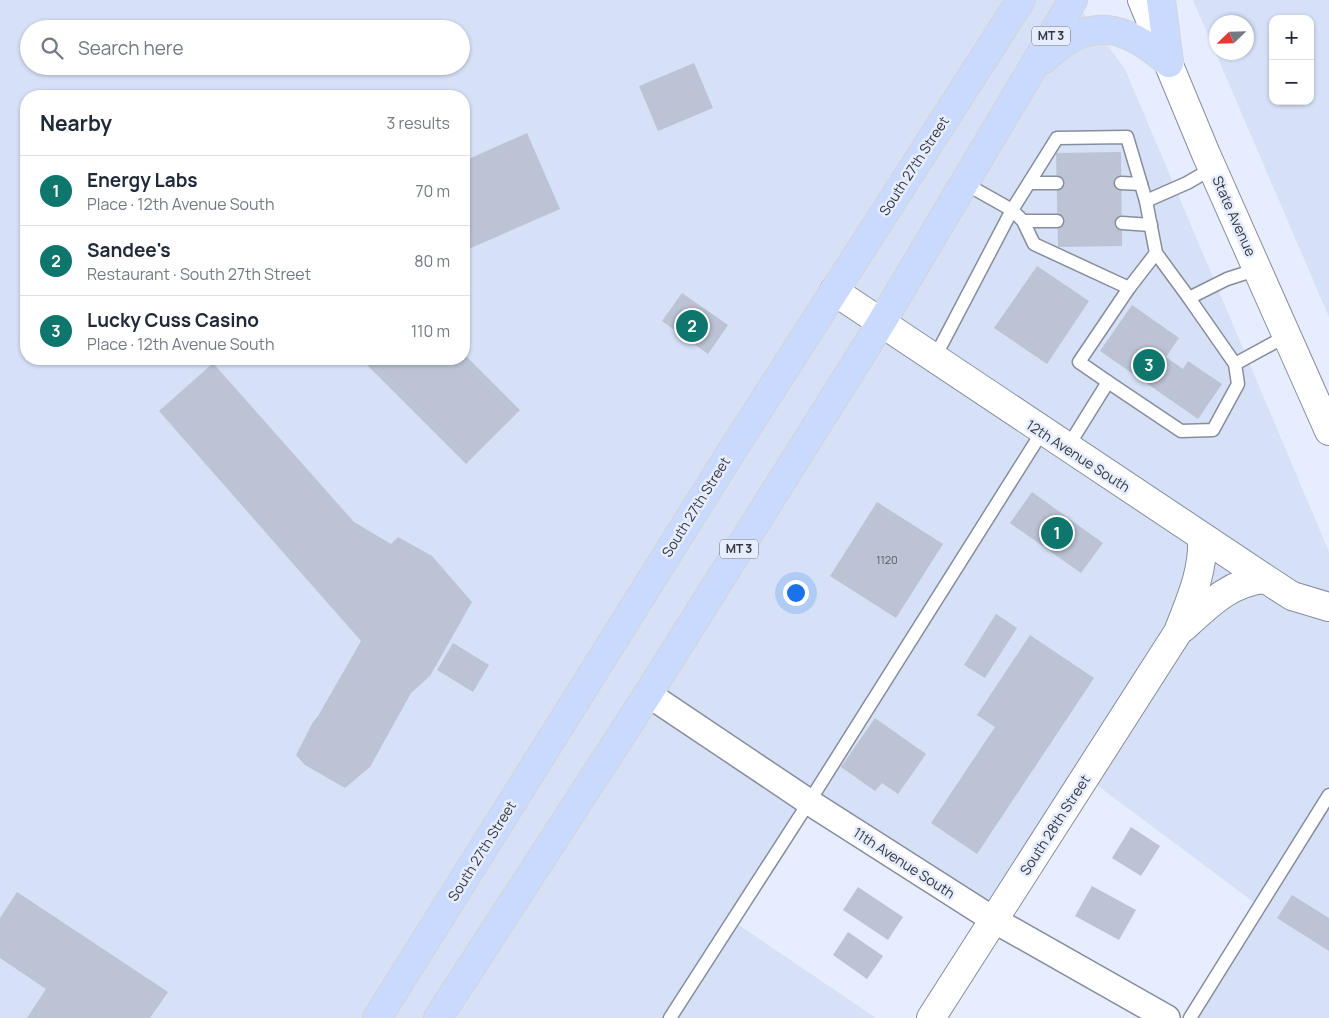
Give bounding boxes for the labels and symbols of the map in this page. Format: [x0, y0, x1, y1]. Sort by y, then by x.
north arrow [1209, 15, 1254, 60]
road number: MT 3 [1032, 27, 1070, 46]
street label: South 27th Street [874, 112, 953, 219]
street label: State Avenue [1208, 173, 1261, 259]
pin: 2 [676, 307, 708, 345]
pin: 3 [1133, 346, 1165, 384]
street label: 12th Avenue South [1023, 415, 1134, 496]
street label: South 27th Street [657, 453, 734, 560]
pin: 1 [1041, 514, 1073, 552]
road number: MT 3 [720, 540, 758, 558]
house number: 1120 [876, 552, 898, 567]
your location [783, 580, 809, 606]
street label: South 28th Street [1015, 771, 1094, 879]
street label: South 27th Street [443, 797, 520, 904]
street label: 11th Avenue South [850, 823, 959, 903]

